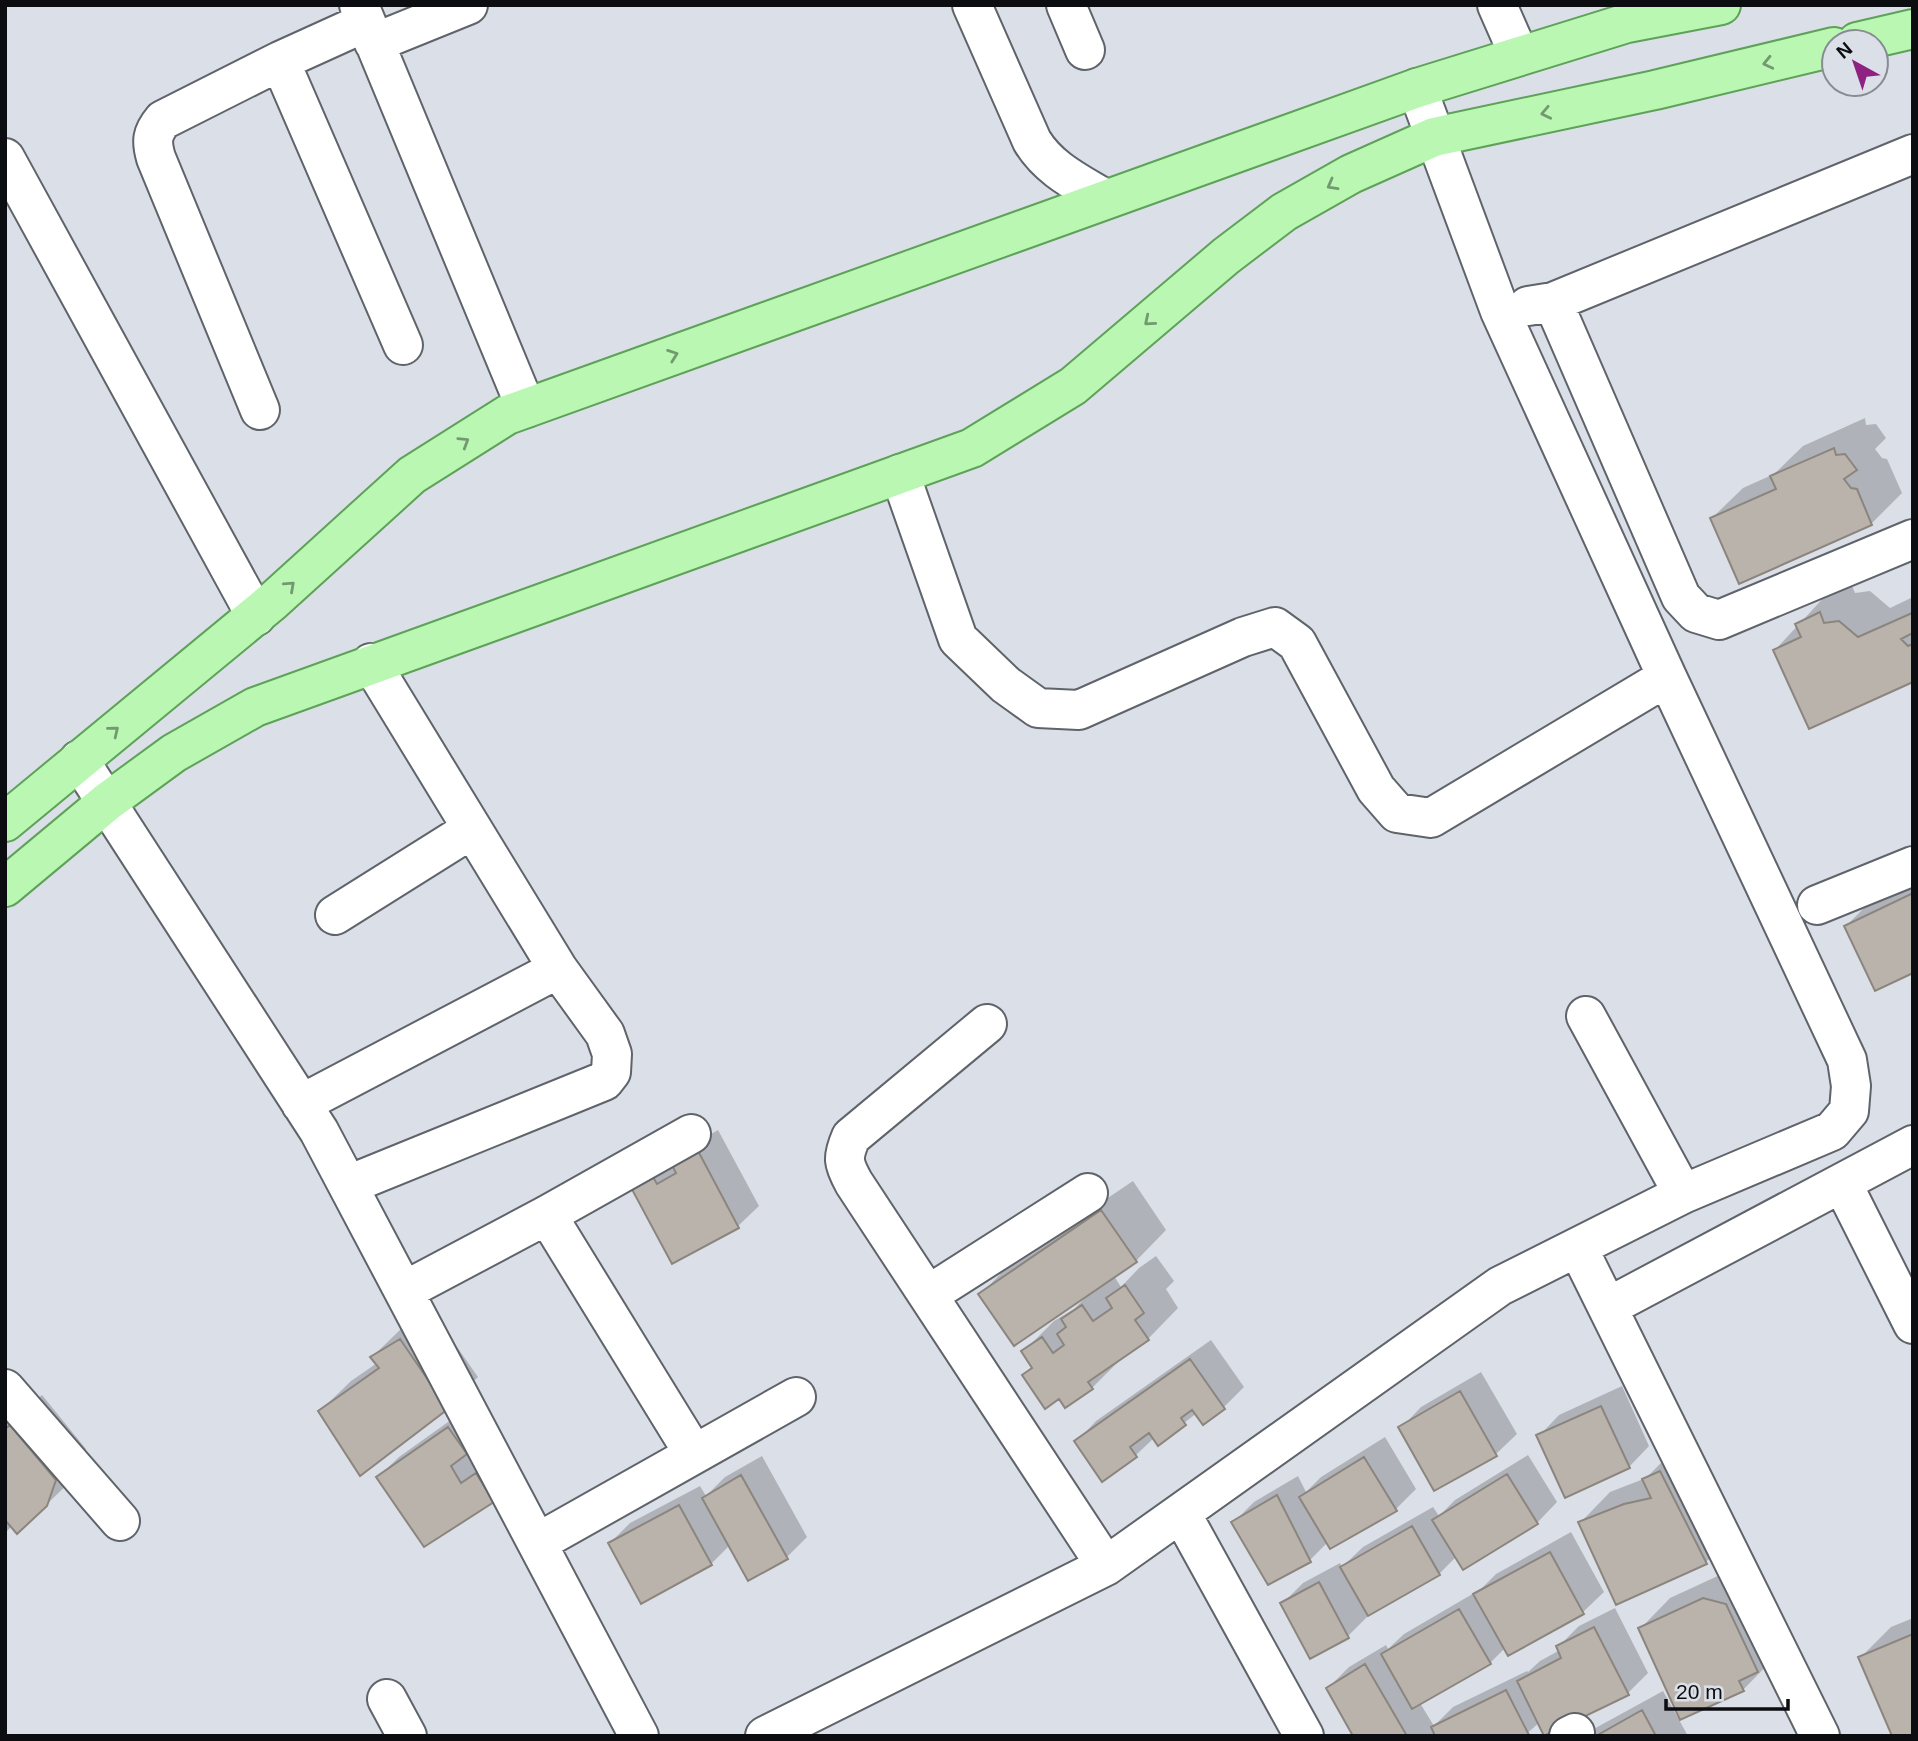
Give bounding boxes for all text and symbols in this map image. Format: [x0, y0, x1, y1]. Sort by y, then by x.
north arrow [1820, 28, 1890, 98]
text: N [1832, 38, 1856, 63]
one-way arrow [1762, 55, 1774, 69]
one-way arrow [1540, 105, 1552, 120]
one-way arrow [1326, 177, 1339, 190]
one-way arrow [1145, 313, 1158, 325]
one-way arrow [667, 349, 679, 363]
one-way arrow [457, 437, 470, 450]
one-way arrow [282, 582, 295, 595]
one-way arrow [106, 727, 119, 739]
scale bar [1666, 1668, 1788, 1712]
text: 20 m [1676, 1680, 1723, 1703]

